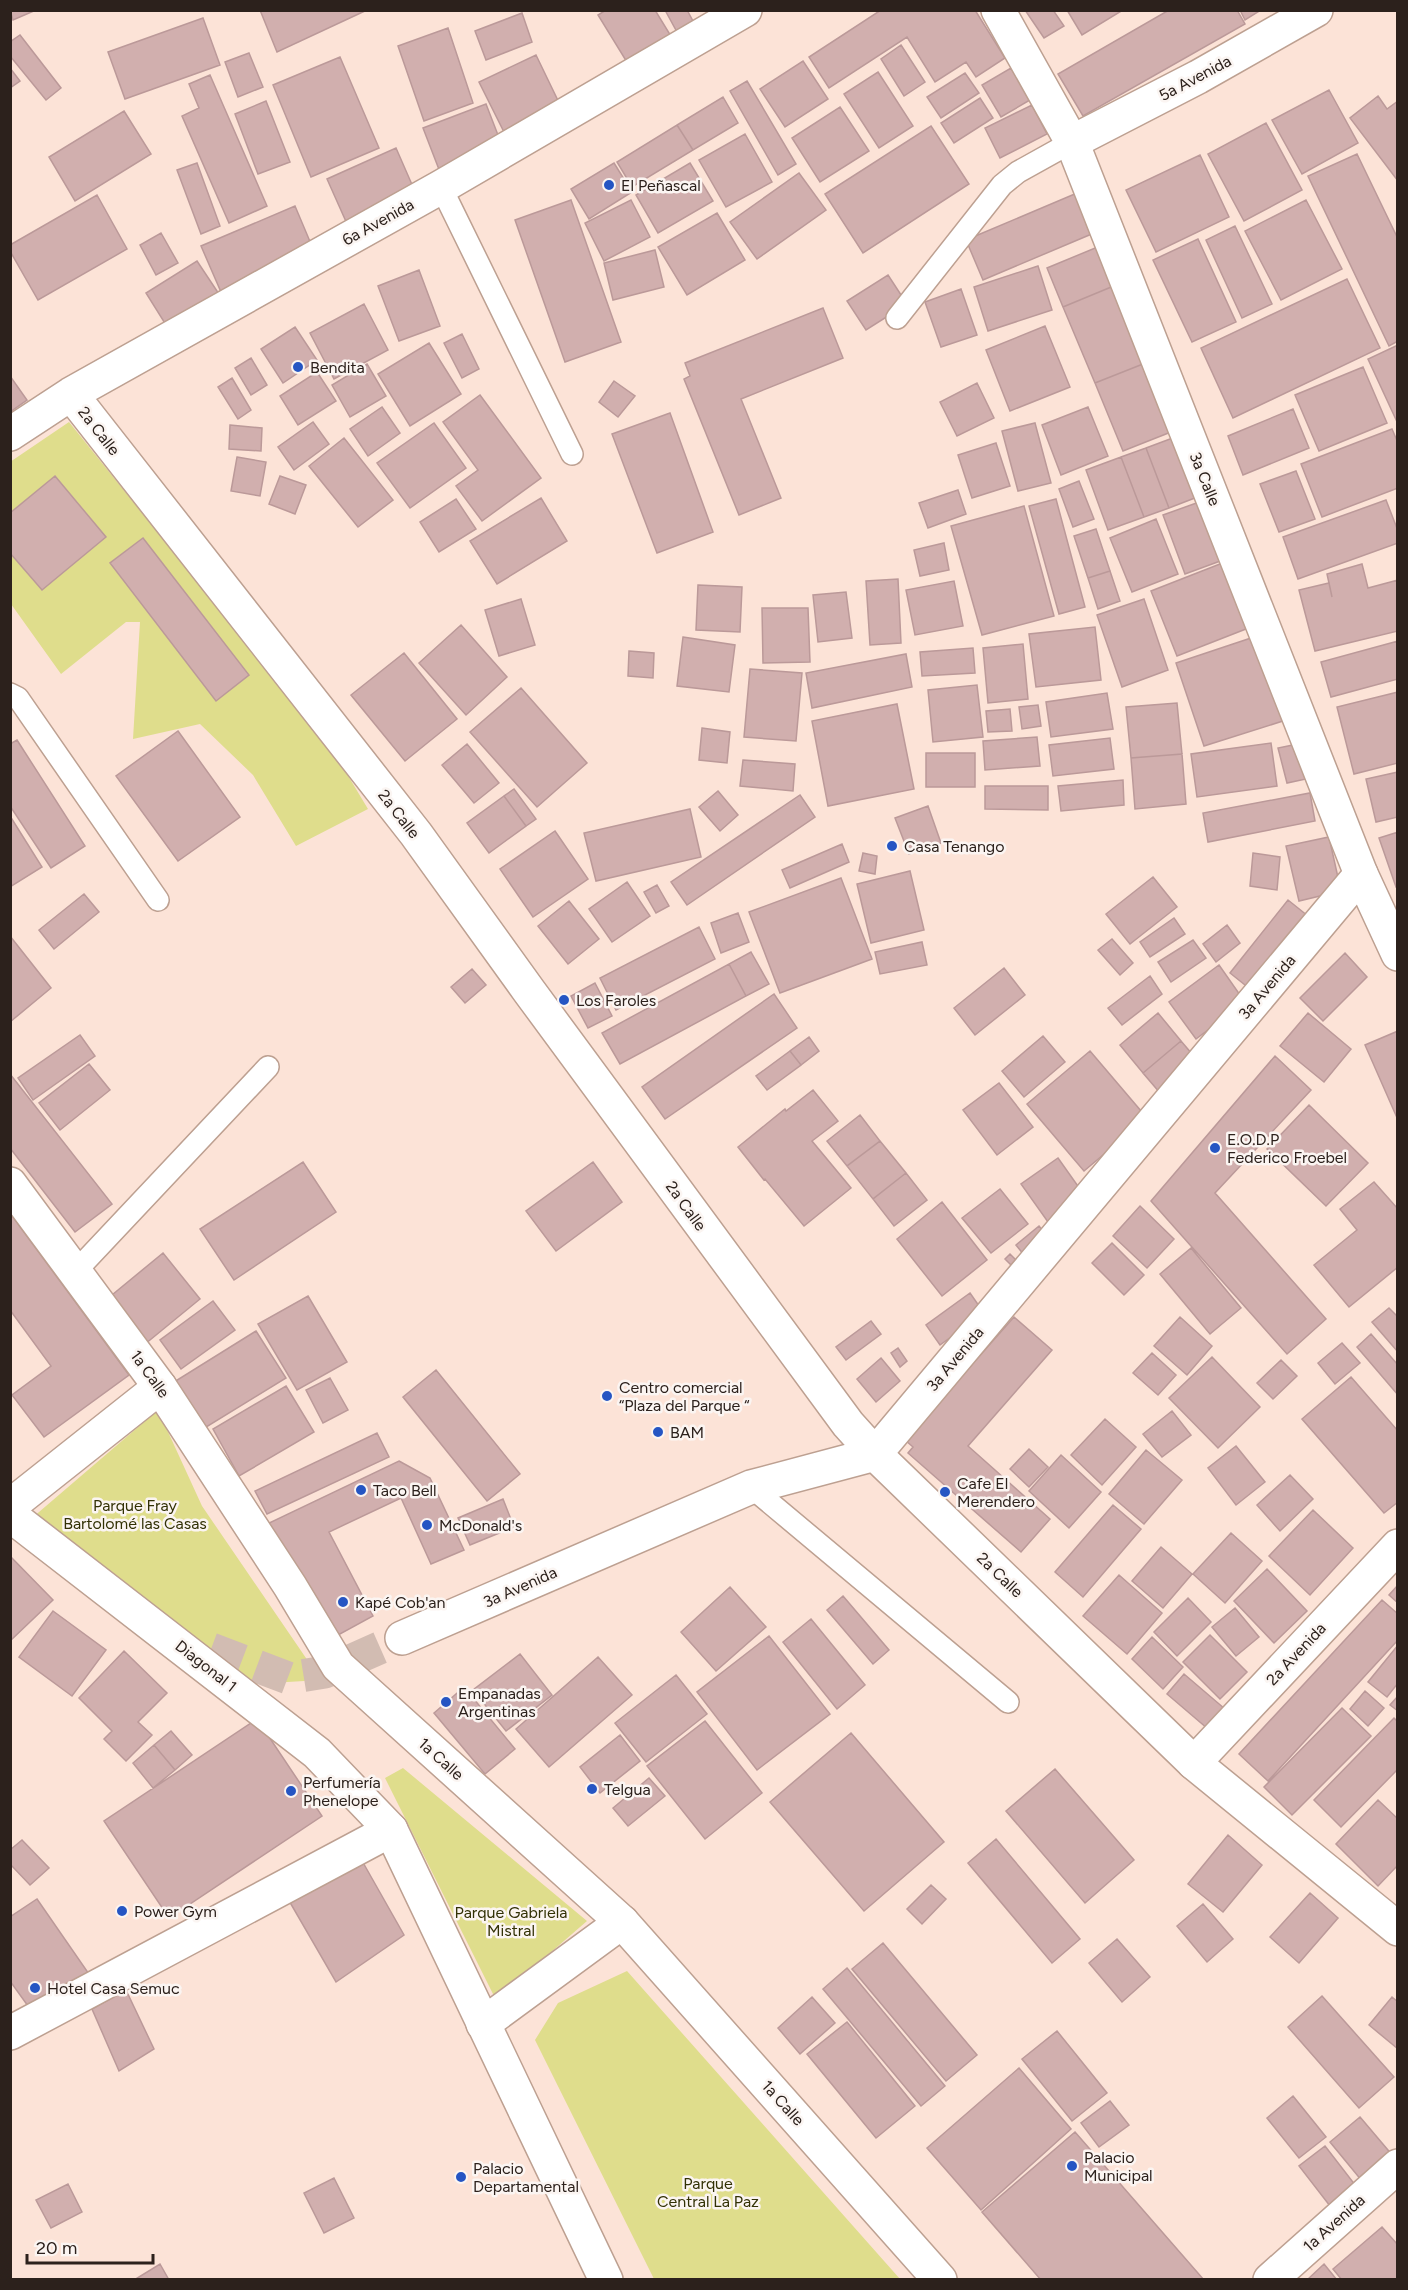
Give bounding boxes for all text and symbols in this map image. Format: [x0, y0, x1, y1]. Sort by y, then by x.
street label: 5a Avenida [1156, 51, 1234, 105]
place label: El Peñascal [621, 176, 701, 195]
marker: El Peñascal [602, 178, 616, 192]
street label: 6a Avenida [339, 195, 417, 249]
place label: Bendita [310, 358, 365, 377]
marker: Bendita [291, 360, 305, 374]
street label: 2a Calle [74, 403, 124, 459]
street label: 3a Calle [1186, 449, 1224, 509]
street label: 2a Calle [374, 786, 424, 842]
place label: Casa Tenango [904, 837, 1005, 856]
marker: Casa Tenango [885, 839, 899, 853]
street label: 3a Avenida [1234, 951, 1300, 1023]
place label: Los Faroles [576, 991, 656, 1010]
marker: Los Faroles [557, 993, 571, 1007]
place label: E.O.D.P Federico Froebel [1227, 1130, 1347, 1167]
marker: E.O.D.P Federico Froebel [1208, 1141, 1222, 1155]
street label: 2a Calle [662, 1178, 710, 1235]
street label: 3a Avenida [922, 1323, 988, 1395]
street label: 1a Calle [126, 1346, 174, 1402]
place label: Centro comercial “Plaza del Parque “ [619, 1378, 750, 1415]
marker: Centro comercial “Plaza del Parque “ [600, 1389, 614, 1403]
place label: BAM [670, 1423, 704, 1442]
marker: BAM [651, 1425, 665, 1439]
place label: Cafe El Merendero [957, 1474, 1035, 1511]
place label: Taco Bell [373, 1481, 436, 1500]
marker: Taco Bell [354, 1483, 368, 1497]
marker: Cafe El Merendero [938, 1485, 952, 1499]
park label: Parque Fray Bartolomé las Casas [63, 1496, 207, 1533]
place label: McDonald's [439, 1516, 522, 1535]
marker: McDonald's [420, 1518, 434, 1532]
street label: 2a Calle [973, 1549, 1027, 1602]
street label: 3a Avenida [480, 1562, 560, 1612]
place label: Kapé Cob'an [355, 1593, 445, 1612]
marker: Kapé Cob'an [336, 1595, 350, 1609]
street label: 2a Avenida [1262, 1619, 1330, 1689]
street label: Diagonal 1 [171, 1636, 241, 1696]
place label: Empanadas Argentinas [458, 1684, 541, 1721]
marker: Empanadas Argentinas [439, 1695, 453, 1709]
street label: 1a Calle [415, 1734, 468, 1784]
place label: Perfumería Phenelope [303, 1773, 381, 1810]
place label: Telgua [604, 1780, 651, 1799]
marker: Telgua [585, 1782, 599, 1796]
marker: Perfumería Phenelope [284, 1784, 298, 1798]
place label: Power Gym [134, 1902, 217, 1921]
park label: Parque Gabriela Mistral [455, 1903, 567, 1940]
marker: Power Gym [115, 1904, 129, 1918]
place label: Hotel Casa Semuc [47, 1979, 180, 1998]
marker: Hotel Casa Semuc [28, 1981, 42, 1995]
street label: 1a Calle [758, 2077, 808, 2130]
place label: Palacio Municipal [1084, 2148, 1153, 2185]
place label: Palacio Departamental [473, 2159, 579, 2196]
marker: Palacio Municipal [1065, 2159, 1079, 2173]
marker: Palacio Departamental [454, 2170, 468, 2184]
park label: Parque Central La Paz [657, 2174, 759, 2211]
street label: 1a Avenida [1299, 2190, 1369, 2256]
scale bar [27, 2227, 153, 2265]
text: 20 m [36, 2237, 77, 2259]

